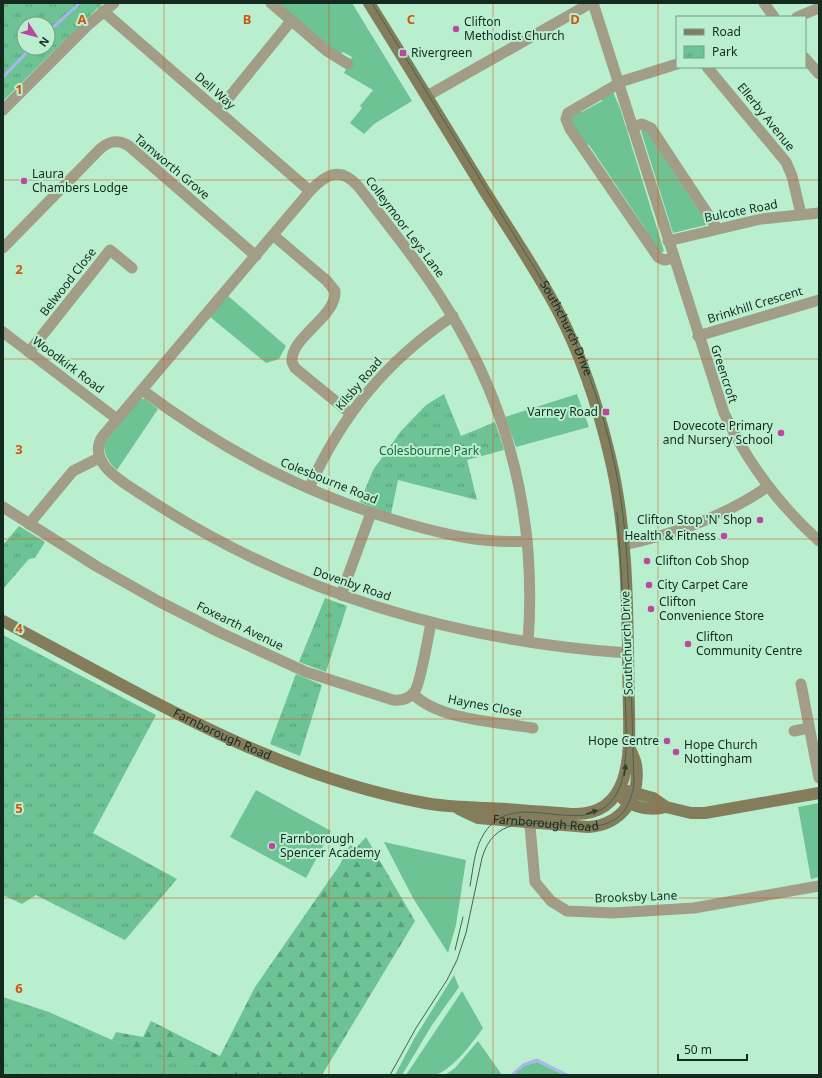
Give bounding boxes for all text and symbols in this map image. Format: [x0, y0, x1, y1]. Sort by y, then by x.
text: A [78, 10, 87, 28]
text: B [243, 10, 251, 28]
text: C [407, 10, 415, 28]
text: D [570, 10, 580, 28]
place label: Clifton Methodist Church [464, 13, 565, 44]
north arrow [16, 16, 56, 56]
legend [676, 16, 806, 68]
text: Road [712, 23, 741, 40]
marker: Clifton Methodist Church [451, 24, 461, 34]
text: N [36, 34, 53, 50]
text: Park [712, 43, 738, 60]
place label: Rivergreen [411, 44, 472, 61]
marker: Rivergreen [398, 48, 408, 58]
street label: Dell Way [191, 68, 240, 114]
street label: Ellerby Avenue [734, 79, 799, 155]
text: 1 [15, 80, 23, 98]
street label: Tamworth Grove [131, 130, 214, 203]
place label: Laura Chambers Lodge [32, 165, 128, 196]
street label: Colleymoor Leys Lane [362, 173, 449, 281]
marker: Laura Chambers Lodge [19, 176, 29, 186]
street label: Bulcote Road [703, 195, 779, 226]
street label: Belwood Close [35, 244, 100, 319]
text: 2 [15, 260, 23, 278]
street label: Southchurch Drive [536, 277, 597, 378]
street label: Brinkhill Crescent [705, 282, 805, 327]
street label: Woodkirk Road [29, 332, 108, 397]
street label: Greencroft [707, 342, 742, 406]
street label: Kilsby Road [331, 353, 386, 414]
place label: Varney Road [527, 403, 598, 420]
marker: Varney Road [601, 407, 611, 417]
place label: Dovecote Primary and Nursery School [663, 417, 774, 448]
marker: Dovecote Primary and Nursery School [776, 428, 786, 438]
text: 3 [15, 440, 23, 458]
park label: Colesbourne Park [379, 442, 480, 459]
street label: Colesbourne Road [278, 453, 380, 508]
place label: Clifton Stop 'N' Shop [637, 511, 752, 528]
marker: Clifton Stop 'N' Shop [755, 515, 765, 525]
place label: Health & Fitness [624, 527, 716, 544]
marker: Health & Fitness [719, 531, 729, 541]
place label: Clifton Cob Shop [655, 552, 749, 569]
marker: Clifton Cob Shop [642, 556, 652, 566]
street label: Dovenby Road [311, 562, 393, 605]
place label: City Carpet Care [657, 576, 748, 593]
marker: City Carpet Care [644, 580, 654, 590]
street label: Southchurch Drive [616, 590, 637, 695]
place label: Clifton Convenience Store [659, 593, 764, 624]
street label: Foxearth Avenue [194, 597, 287, 654]
marker: Clifton Convenience Store [646, 604, 656, 614]
text: 4 [15, 619, 23, 637]
place label: Clifton Community Centre [696, 628, 803, 659]
marker: Clifton Community Centre [683, 639, 693, 649]
street label: Haynes Close [447, 690, 524, 721]
street label: Farnborough Road [171, 704, 274, 764]
place label: Hope Centre [588, 732, 659, 749]
marker: Hope Centre [662, 736, 672, 746]
place label: Hope Church Nottingham [684, 736, 758, 767]
marker: Hope Church Nottingham [671, 747, 681, 757]
one-way arrow [622, 764, 628, 776]
text: 5 [15, 799, 23, 817]
one-way arrow [587, 808, 599, 814]
street label: Farnborough Road [492, 810, 600, 835]
place label: Farnborough Spencer Academy [280, 830, 381, 861]
marker: Farnborough Spencer Academy [267, 841, 277, 851]
street label: Brooksby Lane [594, 887, 678, 906]
text: 6 [15, 979, 23, 997]
scale bar [678, 1036, 747, 1062]
text: 50 m [684, 1041, 712, 1058]

